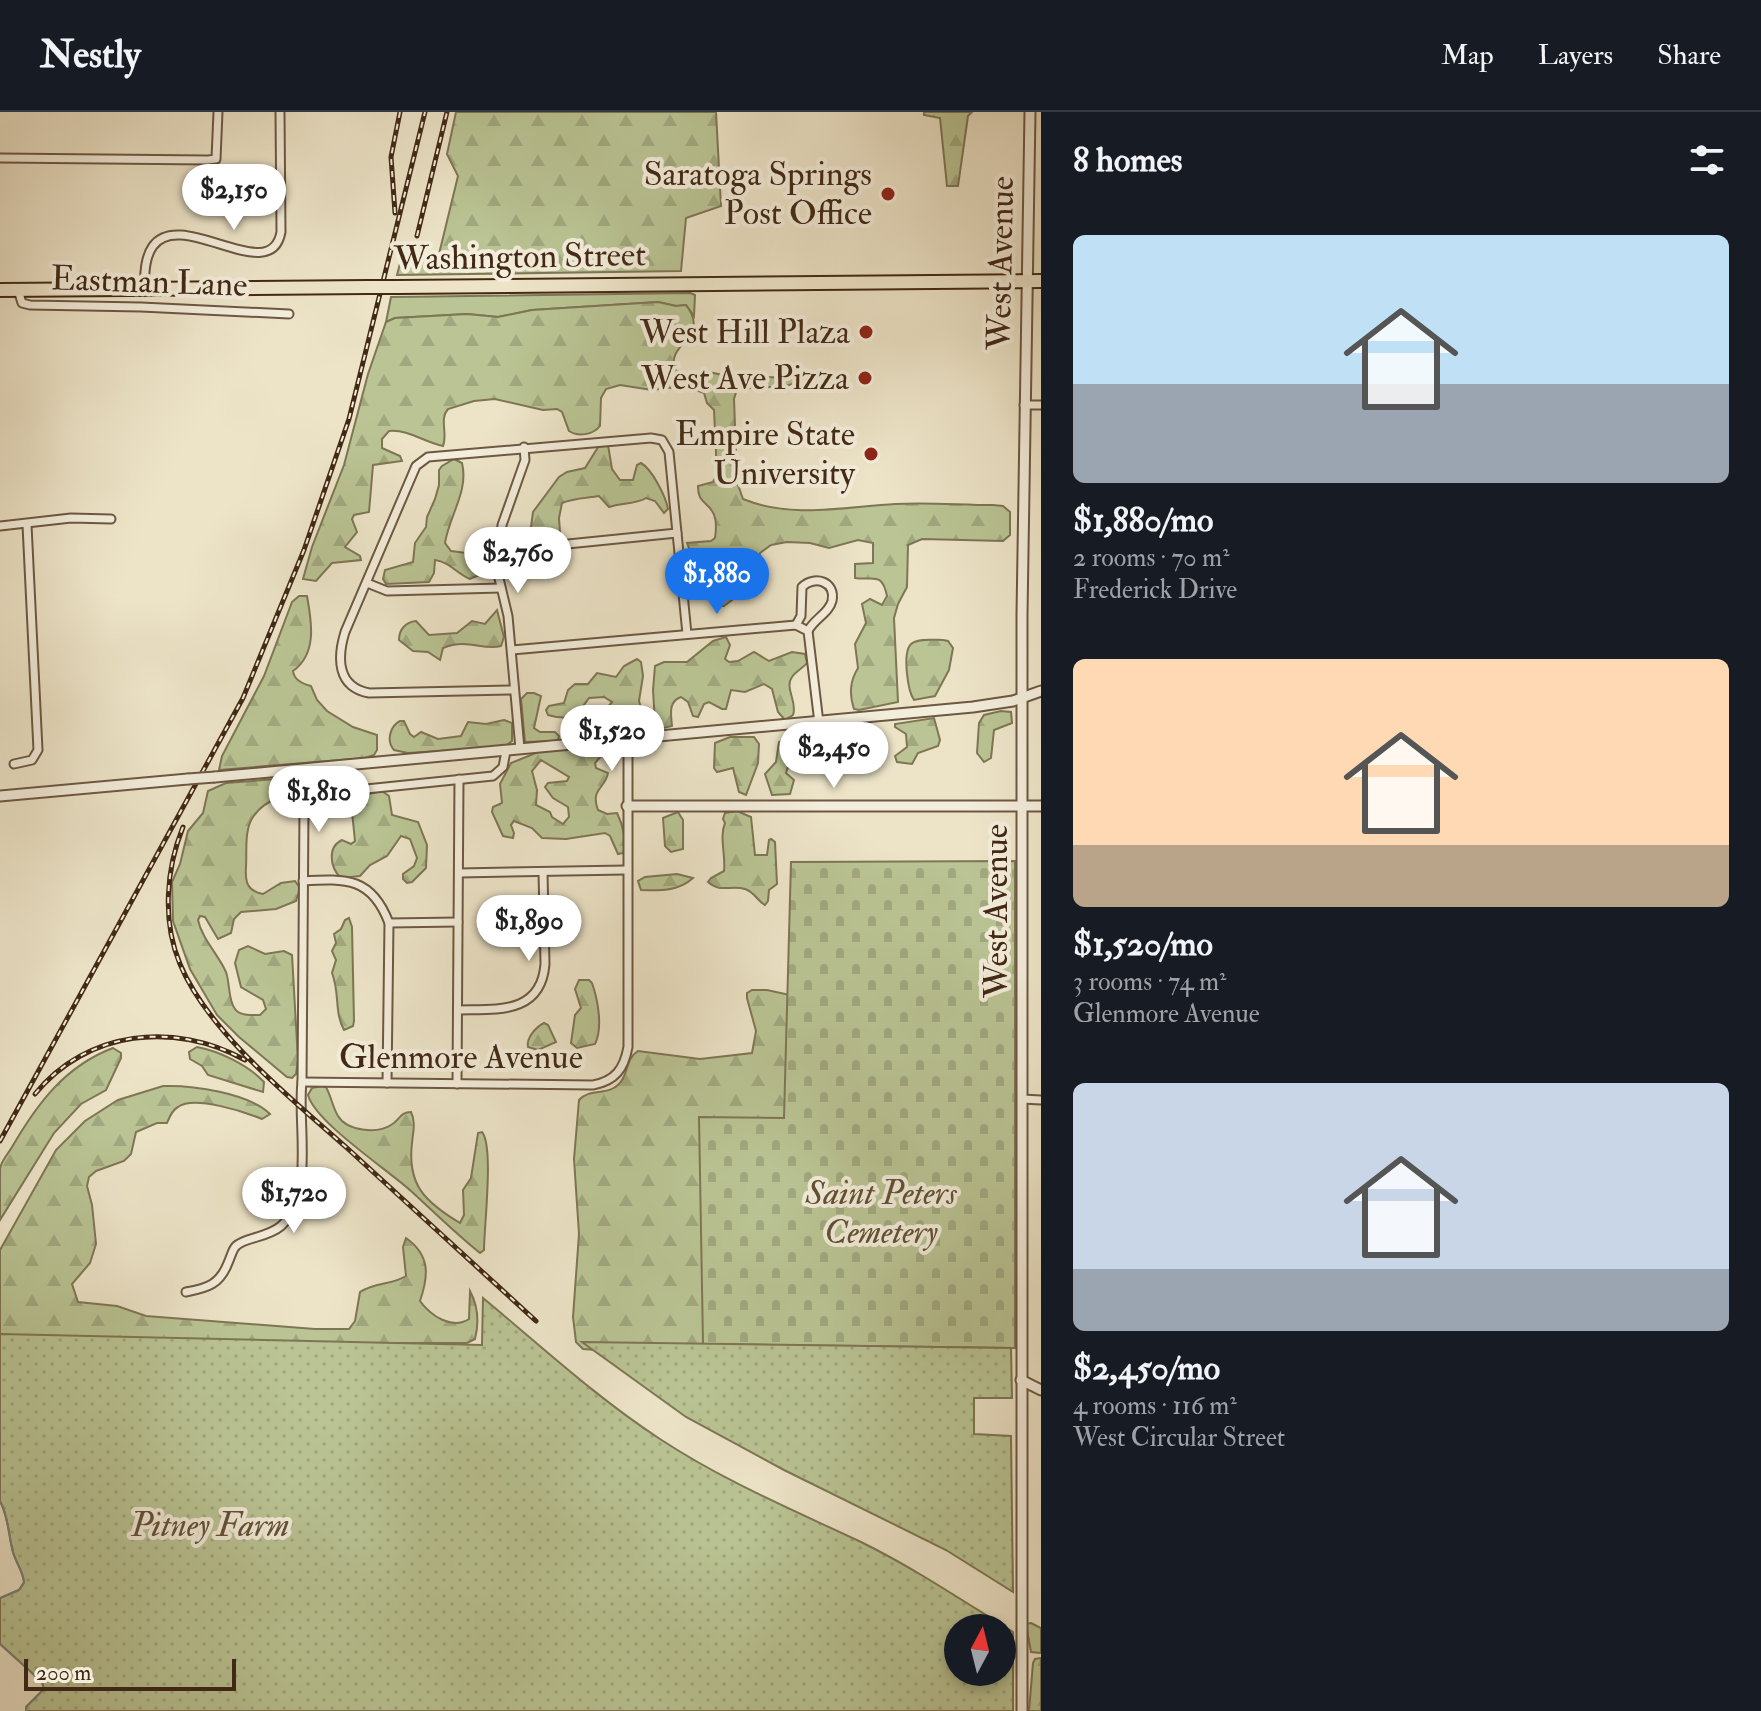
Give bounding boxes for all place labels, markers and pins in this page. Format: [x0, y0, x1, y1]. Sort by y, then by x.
place label: Saratoga Springs Post Office [644, 153, 872, 235]
pin: $2,150 [169, 164, 299, 232]
marker: Saratoga Springs Post Office [879, 185, 897, 203]
place label: West Hill Plaza [639, 311, 851, 354]
marker: West Hill Plaza [857, 323, 875, 341]
place label: West Ave Pizza [640, 357, 850, 400]
marker: West Ave Pizza [856, 369, 874, 387]
place label: Empire State University [675, 413, 856, 495]
marker: Empire State University [862, 445, 880, 463]
pin: $2,760 [453, 527, 583, 595]
pin: $1,880 [652, 548, 782, 616]
pin: $1,520 [547, 705, 677, 773]
pin: $2,450 [769, 722, 899, 790]
pin: $1,810 [254, 766, 384, 834]
pin: $1,890 [464, 895, 594, 963]
pin: $1,720 [229, 1167, 359, 1235]

